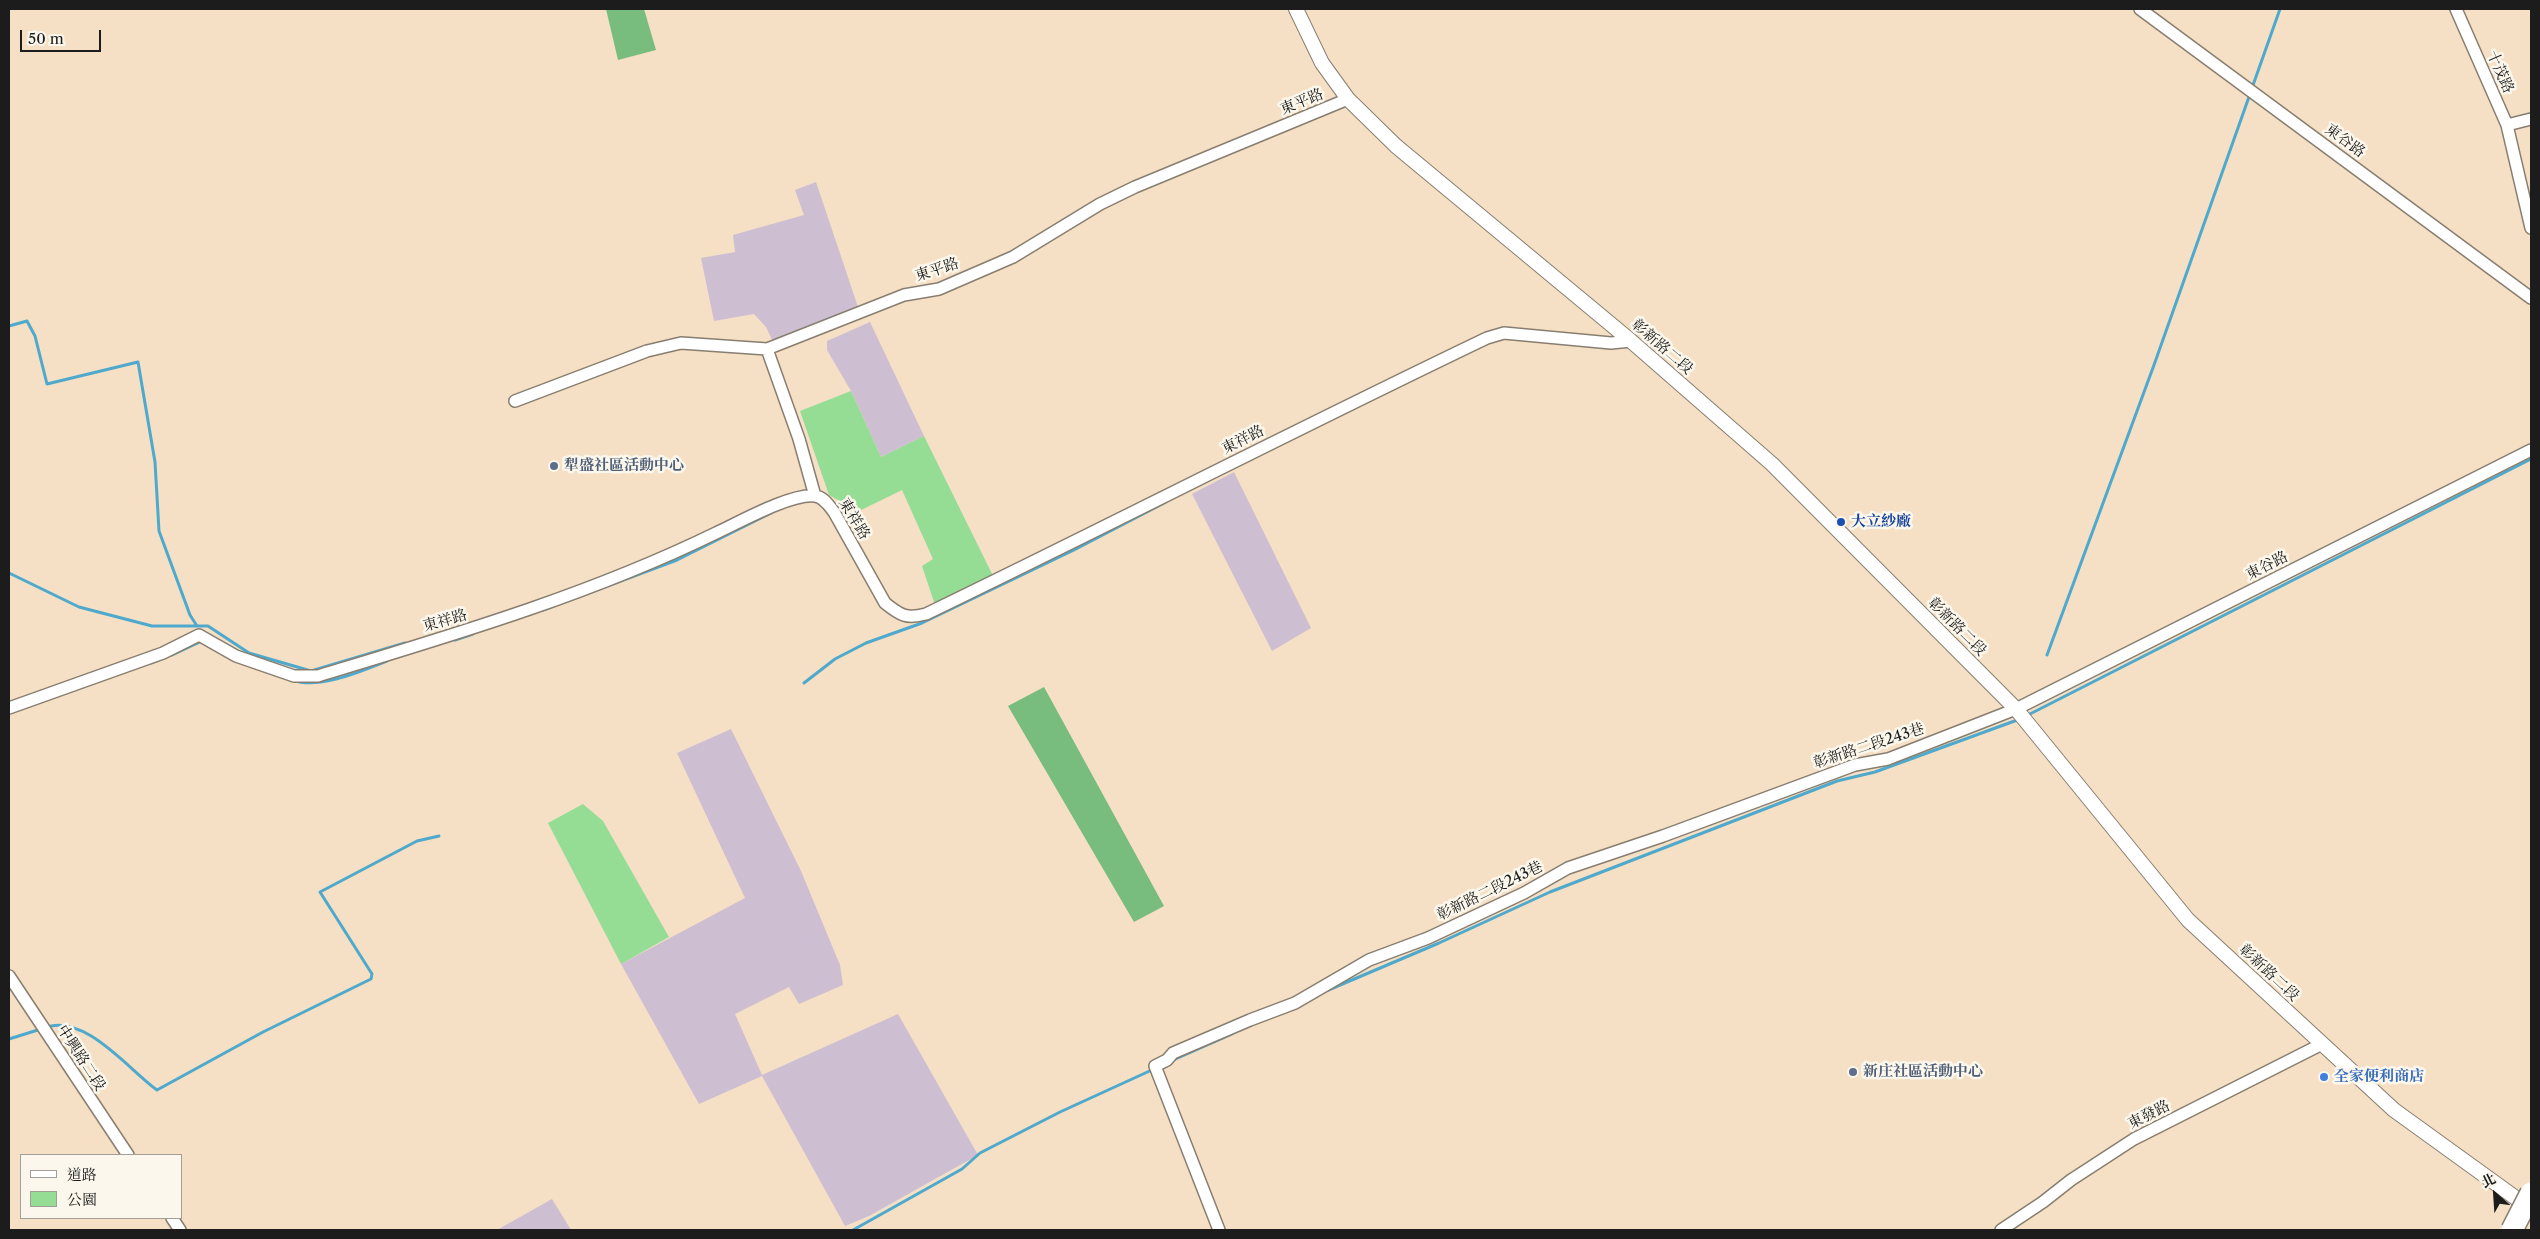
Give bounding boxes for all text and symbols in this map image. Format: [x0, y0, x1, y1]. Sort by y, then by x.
scale bar [22, 20, 104, 52]
text: 50 m [28, 29, 64, 48]
street label: 十茂路 [2483, 48, 2517, 96]
street label: 東平路 [1278, 85, 1326, 119]
street label: 東谷路 [2322, 120, 2368, 162]
street label: 東平路 [913, 254, 961, 286]
street label: 彰新路二段 [1628, 316, 1696, 378]
street label: 東祥路 [1219, 422, 1267, 458]
place label: 犁盛社區活動中心 [564, 457, 684, 475]
marker: 犁盛社區活動中心 [548, 460, 560, 472]
street label: 東祥路 [835, 495, 873, 543]
place label: 大立紗廠 [1851, 513, 1911, 531]
marker: 大立紗廠 [1835, 516, 1847, 528]
street label: 東谷路 [2243, 548, 2291, 584]
street label: 彰新路二段 [1924, 594, 1990, 660]
street label: 東祥路 [421, 606, 469, 636]
street label: 彰新路二段243巷 [1811, 720, 1927, 772]
street label: 彰新路二段243巷 [1434, 858, 1546, 924]
street label: 彰新路二段 [2235, 941, 2303, 1005]
street label: 中興路二段 [53, 1022, 109, 1094]
place label: 新庄社區活動中心 [1863, 1063, 1983, 1081]
marker: 新庄社區活動中心 [1847, 1066, 1859, 1078]
place label: 全家便利商店 [2334, 1068, 2424, 1086]
marker: 全家便利商店 [2318, 1071, 2330, 1083]
street label: 東發路 [2125, 1097, 2173, 1133]
legend [20, 1154, 182, 1219]
text: 道路 [67, 1165, 97, 1184]
north arrow [2470, 1169, 2520, 1219]
text: 北 [2478, 1169, 2499, 1192]
text: 公園 [67, 1190, 97, 1209]

